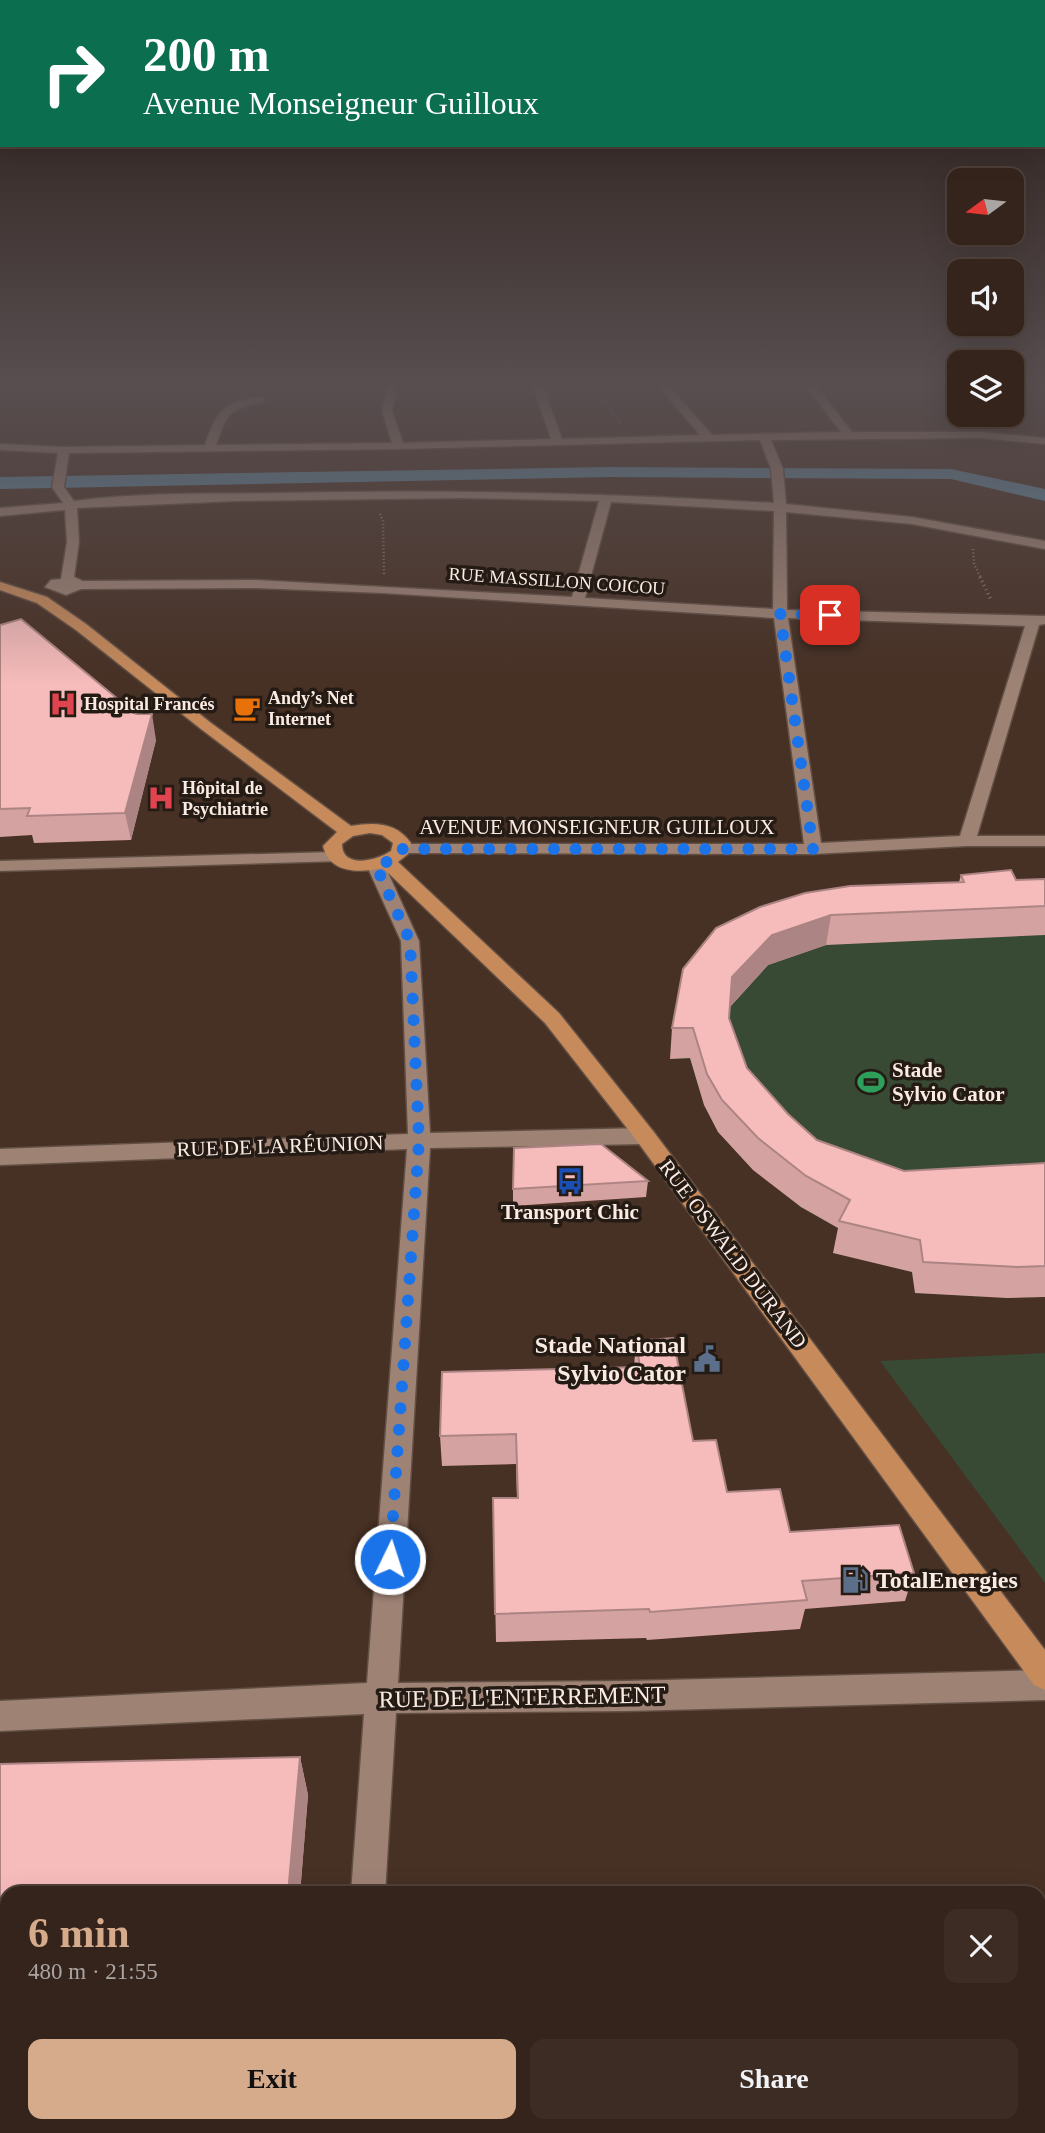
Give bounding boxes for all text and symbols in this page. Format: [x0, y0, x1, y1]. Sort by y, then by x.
text: 200 m [143, 27, 270, 82]
icon: right [28, 28, 119, 119]
text: Avenue Monseigneur Guilloux [143, 85, 539, 121]
north arrow [947, 168, 1024, 245]
map controls [947, 168, 1024, 427]
button: sound [947, 259, 1024, 336]
button: layers [947, 350, 1024, 427]
street label: RUE MASSILLON COICOU [448, 563, 666, 599]
pin [800, 585, 860, 645]
icon: arrive [811, 596, 849, 634]
place label: Andy’s Net Internet [268, 688, 354, 729]
hospital icon: Hospital Francés [48, 689, 78, 719]
cafe icon: Andy’s Net Internet [232, 693, 262, 723]
place label: Hospital Francés [84, 694, 215, 714]
place label: Hôpital de Psychiatrie [182, 778, 268, 819]
hospital icon: Hôpital de Psychiatrie [146, 783, 176, 813]
street label: AVENUE MONSEIGNEUR GUILLOUX [419, 815, 775, 839]
place label: Stade Sylvio Cator [892, 1058, 1005, 1106]
sports icon: Stade Sylvio Cator [856, 1067, 886, 1097]
street label: RUE DE LA RÉUNION [176, 1130, 384, 1162]
street label: RUE OSWALD DURAND [654, 1155, 812, 1353]
bus stop icon: Transport Chic [555, 1166, 585, 1196]
place label: Transport Chic [501, 1200, 639, 1224]
place label: Stade National Sylvio Cator [535, 1332, 686, 1386]
public building icon: Stade National Sylvio Cator [692, 1344, 722, 1374]
position arrow [353, 1522, 427, 1596]
fuel station icon: TotalEnergies [840, 1565, 870, 1595]
place label: TotalEnergies [876, 1567, 1018, 1593]
street label: RUE DE L'ENTERREMENT [378, 1681, 666, 1713]
button: close [944, 1909, 1018, 1983]
text: 6 min [28, 1910, 130, 1956]
text: 480 m · 21:55 [28, 1959, 158, 1984]
button: Exit [28, 2039, 516, 2119]
button: Share [530, 2039, 1018, 2119]

